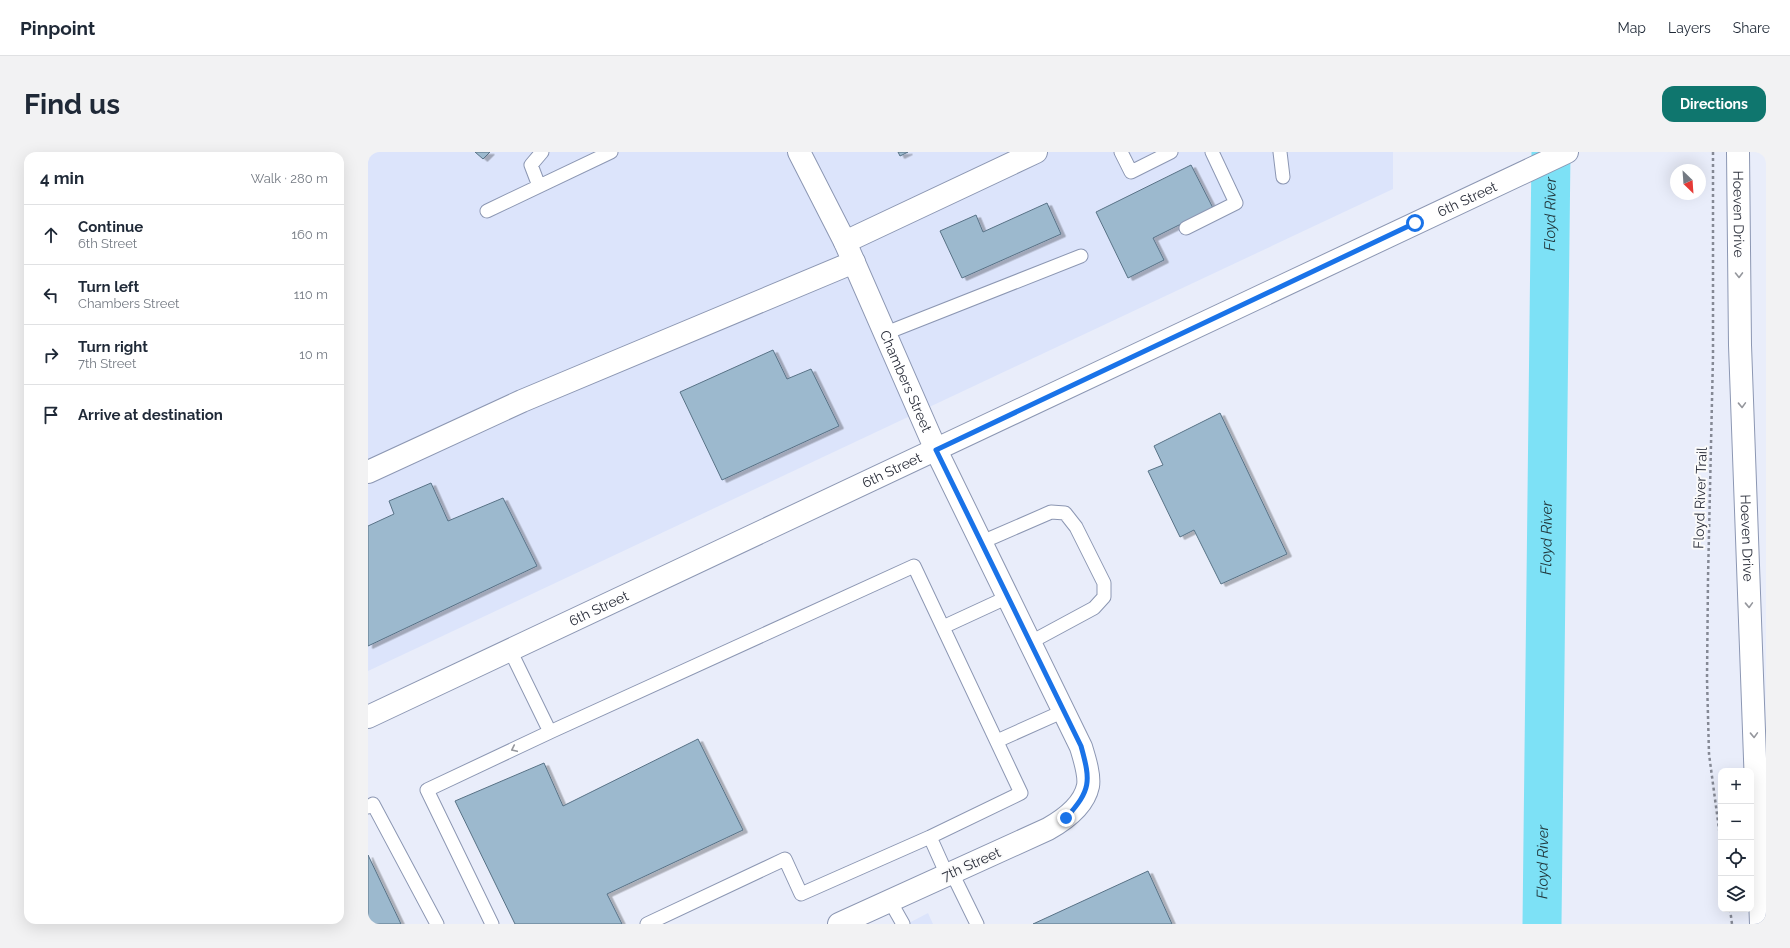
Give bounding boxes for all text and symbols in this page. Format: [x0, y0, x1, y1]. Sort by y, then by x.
text: Pinpoint [20, 17, 95, 39]
text: Map [1618, 20, 1646, 36]
text: Layers [1668, 20, 1711, 36]
text: Share [1733, 20, 1770, 36]
button: Directions [1662, 86, 1766, 122]
text: Find us [24, 88, 120, 121]
north arrow [1670, 164, 1706, 200]
text: 4 min [40, 168, 84, 188]
street label: Hoeven Drive [1730, 170, 1747, 258]
text: Walk · 280 m [251, 171, 328, 186]
water label: Floyd River [1541, 176, 1560, 251]
street label: 6th Street [1435, 178, 1500, 220]
route start [1406, 214, 1424, 232]
text: Continue [78, 218, 143, 236]
icon: ahead [40, 224, 62, 246]
text: 160 m [291, 227, 328, 242]
text: 6th Street [78, 236, 137, 251]
one-way arrow [1735, 272, 1743, 278]
text: Turn left [78, 278, 139, 296]
icon: left [40, 284, 62, 306]
text: 110 m [294, 287, 328, 302]
text: Chambers Street [78, 296, 179, 311]
street label: Chambers Street [877, 328, 935, 435]
text: Turn right [78, 338, 148, 356]
icon: right [40, 344, 62, 366]
text: 10 m [299, 347, 328, 362]
text: 7th Street [78, 356, 136, 371]
one-way arrow [1738, 402, 1746, 408]
icon: arrive [40, 404, 62, 426]
text: Arrive at destination [78, 406, 223, 424]
street label: Floyd River Trail [1690, 447, 1710, 549]
street label: 6th Street [860, 449, 924, 491]
street label: Hoeven Drive [1737, 494, 1757, 582]
water label: Floyd River [1537, 500, 1556, 575]
street label: 6th Street [566, 587, 631, 629]
one-way arrow [1745, 602, 1754, 608]
one-way arrow [1750, 732, 1758, 738]
one-way arrow [511, 744, 519, 752]
map controls [1718, 768, 1754, 912]
button: + [1718, 768, 1754, 804]
button: − [1718, 804, 1754, 840]
route end [1057, 809, 1075, 827]
water label: Floyd River [1533, 824, 1552, 899]
button: locate [1718, 840, 1754, 876]
street label: 7th Street [939, 844, 1003, 884]
button: layers [1718, 876, 1754, 912]

